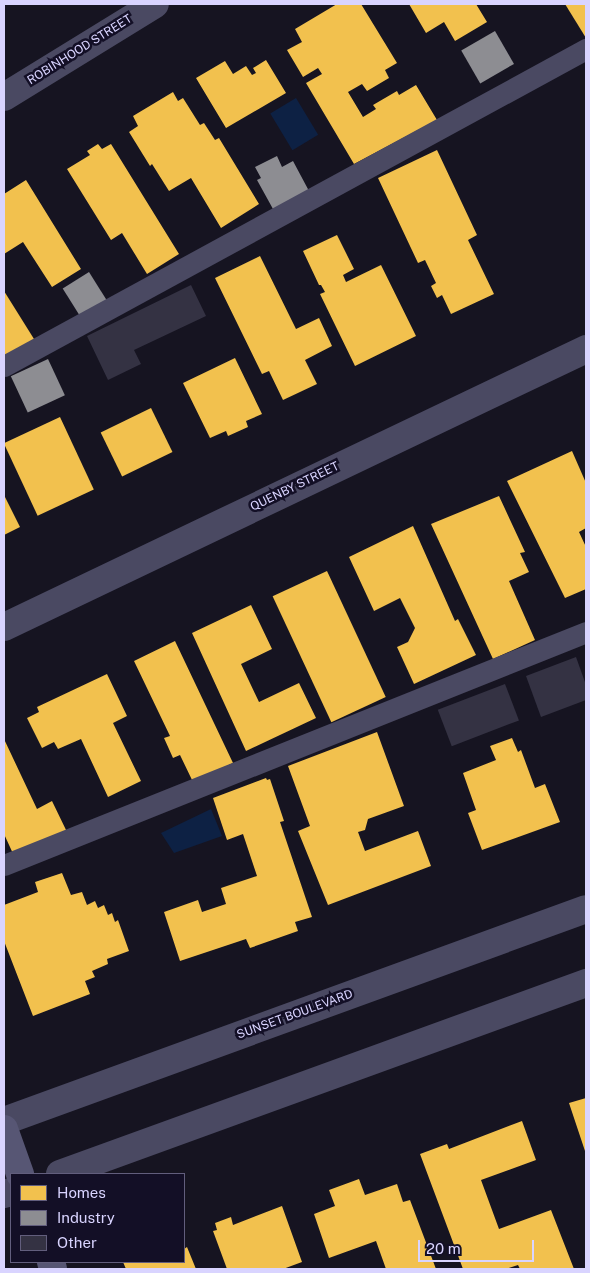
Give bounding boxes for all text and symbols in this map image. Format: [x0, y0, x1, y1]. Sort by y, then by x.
street label: ROBINHOOD STREET [25, 12, 135, 88]
street label: QUENBY STREET [248, 459, 342, 515]
street label: SUNSET BOULEVARD [235, 987, 355, 1043]
legend [10, 1173, 185, 1263]
text: Homes [57, 1184, 106, 1201]
text: Industry [57, 1209, 115, 1226]
scale bar [420, 1230, 536, 1262]
text: Other [57, 1234, 97, 1251]
text: 20 m [426, 1240, 461, 1257]

